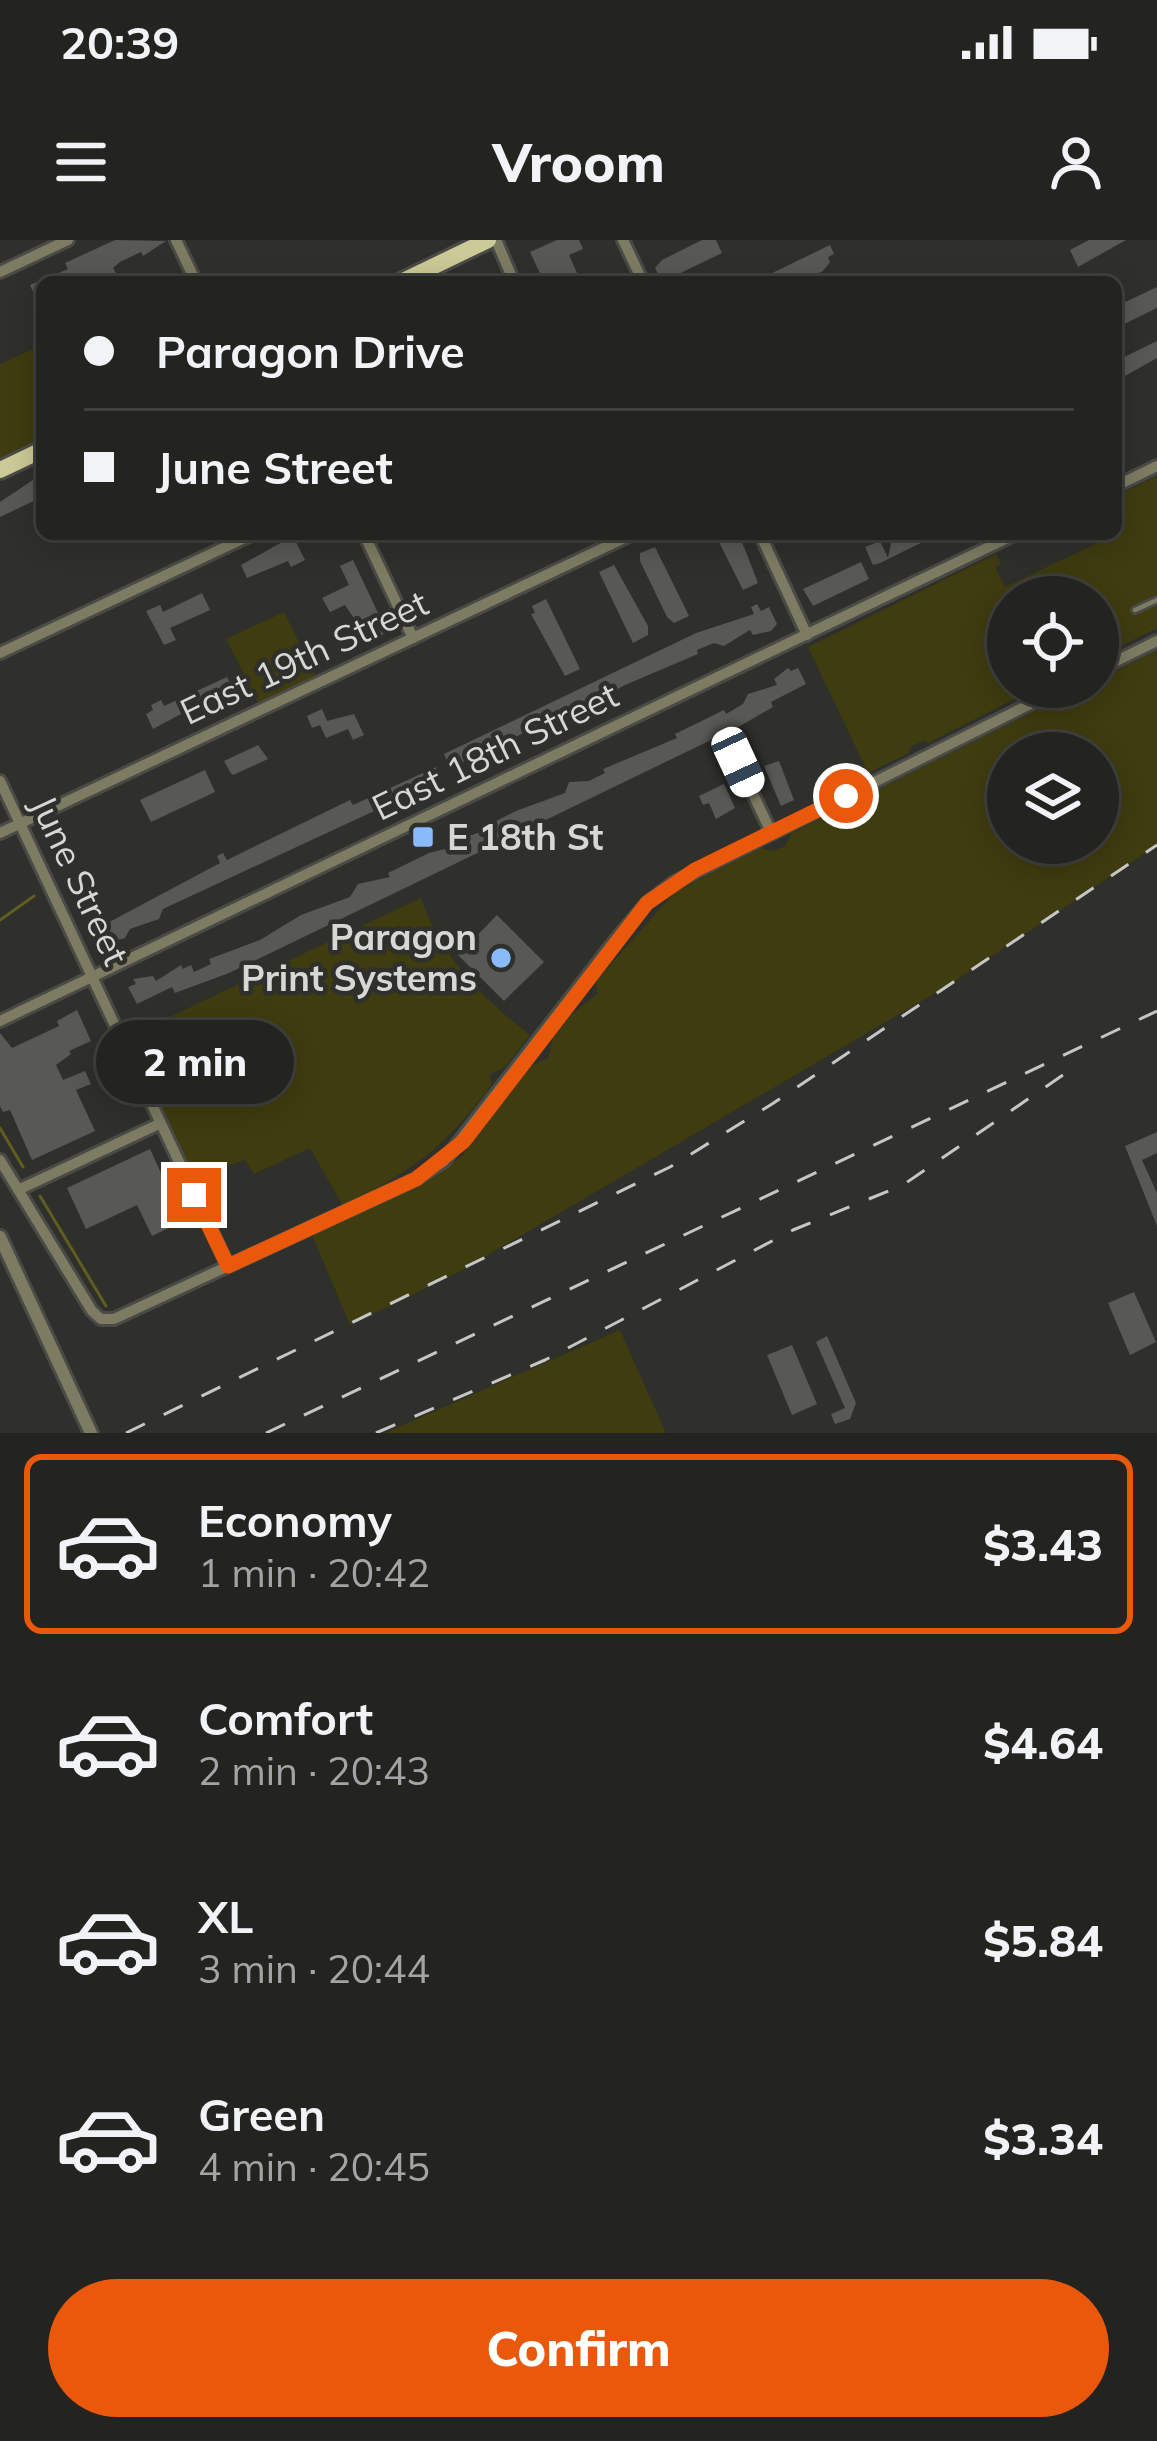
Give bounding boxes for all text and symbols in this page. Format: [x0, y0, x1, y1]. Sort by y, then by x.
text: 20:39 [60, 14, 179, 70]
text: Vroom [492, 128, 665, 196]
icon: menu [48, 129, 114, 195]
icon: person [1043, 129, 1109, 195]
text: Paragon Drive [156, 323, 465, 379]
text: June Street [156, 439, 393, 495]
map controls [987, 576, 1119, 864]
button: locate [987, 576, 1119, 708]
street label: East 19th Street [173, 580, 435, 734]
street label: East 18th Street [364, 672, 625, 830]
car [706, 722, 770, 802]
button: layers [987, 732, 1119, 864]
route start [819, 769, 873, 823]
street label: June Street [22, 788, 139, 972]
place label: E 18th St [447, 814, 604, 859]
marker: E 18th St [410, 824, 436, 850]
place label: Paragon Print Systems [241, 914, 477, 1000]
marker: Paragon Print Systems [488, 945, 514, 971]
callout: 2 min [95, 1021, 293, 1105]
text: 2 min [143, 1037, 247, 1086]
route end [167, 1168, 221, 1222]
icon: car [54, 1490, 162, 1598]
text: Economy [198, 1492, 392, 1548]
text: $3.43 [983, 1516, 1103, 1572]
text: 1 min · 20:42 [198, 1548, 430, 1597]
icon: car [54, 1688, 162, 1796]
text: Comfort [198, 1690, 373, 1746]
text: $4.64 [983, 1714, 1103, 1770]
text: 2 min · 20:43 [198, 1746, 430, 1795]
icon: car [54, 1886, 162, 1994]
text: XL [198, 1888, 253, 1944]
text: $5.84 [983, 1912, 1103, 1968]
text: 3 min · 20:44 [198, 1944, 430, 1993]
icon: car [54, 2084, 162, 2192]
text: Green [198, 2086, 325, 2142]
text: $3.34 [983, 2110, 1103, 2166]
text: 4 min · 20:45 [198, 2142, 430, 2191]
button: Confirm [48, 2279, 1109, 2417]

